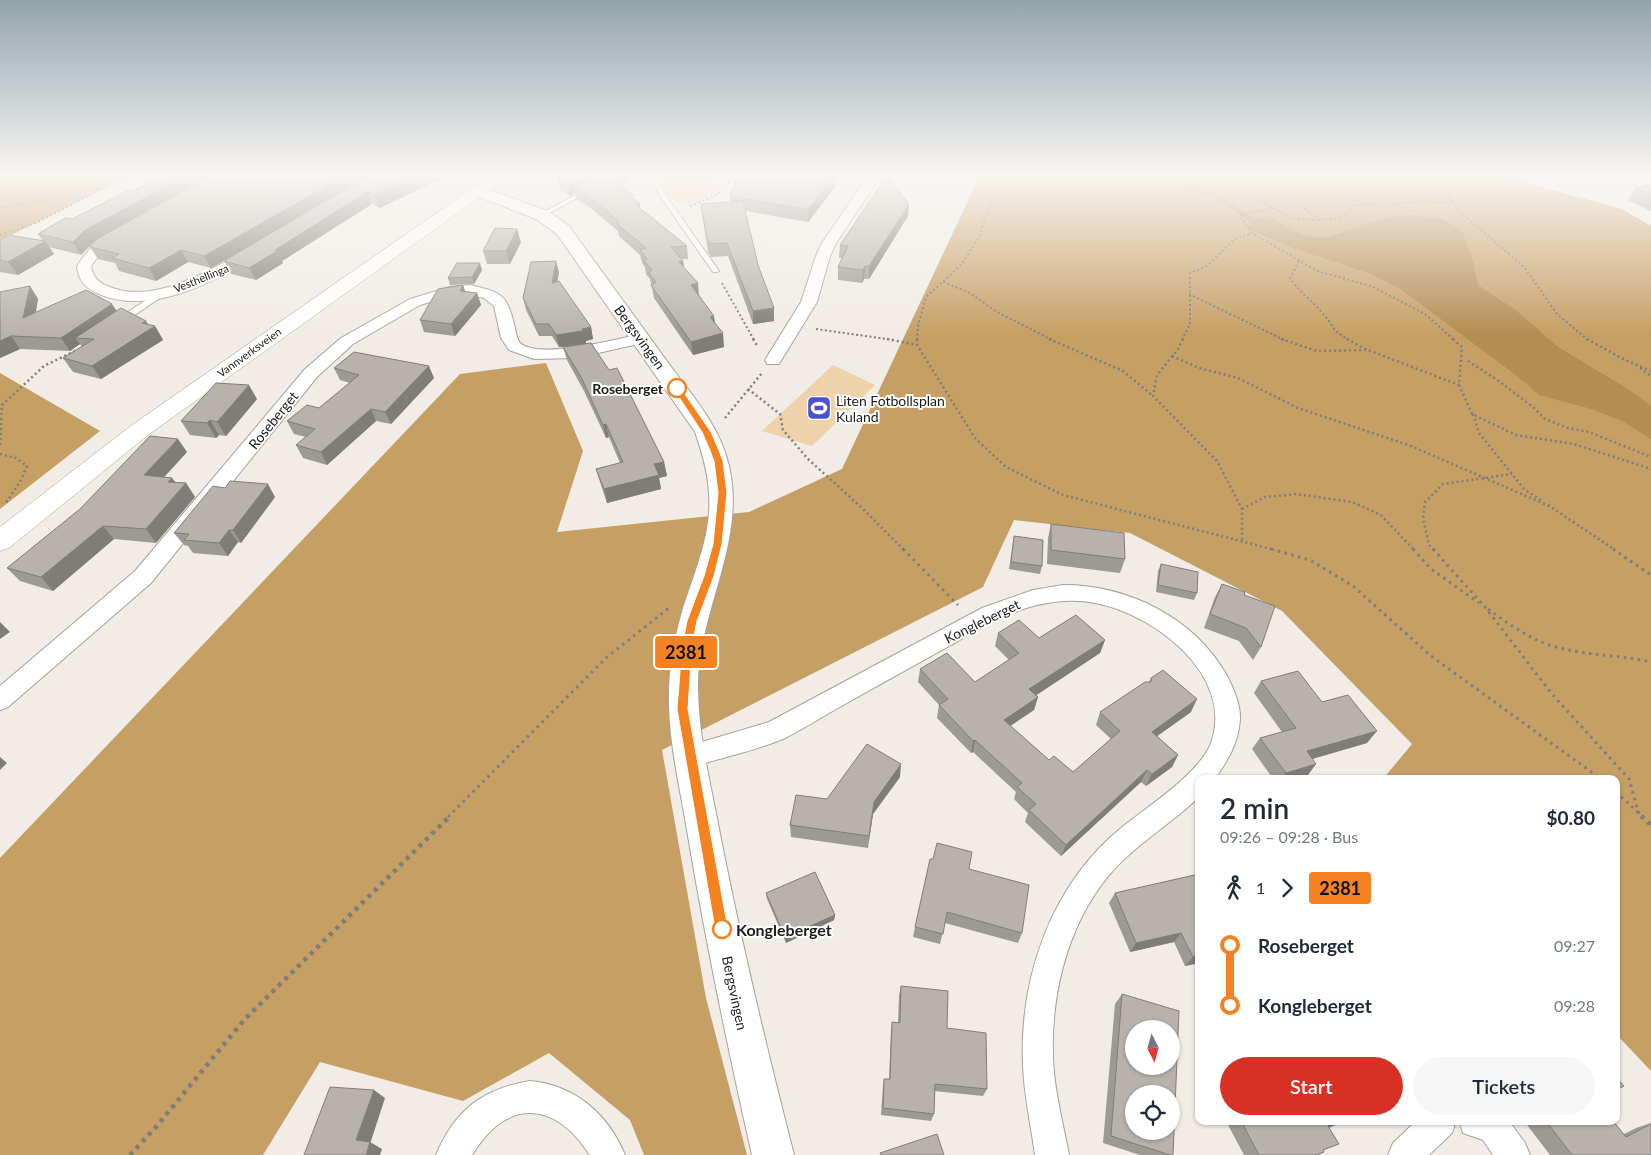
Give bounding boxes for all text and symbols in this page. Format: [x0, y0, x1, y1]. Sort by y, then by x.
street label: Vesthellinga [172, 261, 230, 295]
street label: Bergsvingen [611, 302, 669, 372]
street label: Vannverksveien [215, 324, 283, 380]
marker: Roseberget [667, 378, 687, 398]
place label: Roseberget [592, 380, 664, 397]
street label: Roseberget [245, 388, 301, 452]
place label: Liten Fotbollsplan Kuland [836, 392, 945, 425]
sports icon: Liten Fotbollsplan Kuland [806, 395, 832, 421]
street label: Kongleberget [941, 595, 1023, 647]
line badge: 2381 [651, 636, 721, 668]
text: 2381 [665, 641, 707, 663]
text: 2 min [1220, 791, 1289, 825]
text: $0.80 [1546, 806, 1595, 829]
text: 09:26 – 09:28 · Bus [1220, 827, 1358, 846]
icon: walk [1220, 874, 1248, 902]
icon: forward [1273, 874, 1301, 902]
text: 2381 [1319, 877, 1361, 899]
text: 1 [1256, 878, 1265, 897]
marker: Kongleberget [712, 919, 732, 939]
place label: Kongleberget [736, 920, 832, 939]
text: Roseberget [1258, 934, 1354, 957]
text: 09:27 [1554, 936, 1595, 955]
street label: Bergsvingen [719, 954, 751, 1032]
text: Kongleberget [1258, 994, 1372, 1017]
text: 09:28 [1554, 996, 1595, 1015]
north arrow [1125, 1020, 1180, 1075]
map controls [1125, 1020, 1180, 1140]
button: Start [1220, 1057, 1403, 1115]
button: Tickets [1413, 1057, 1595, 1115]
button: locate [1125, 1085, 1180, 1140]

